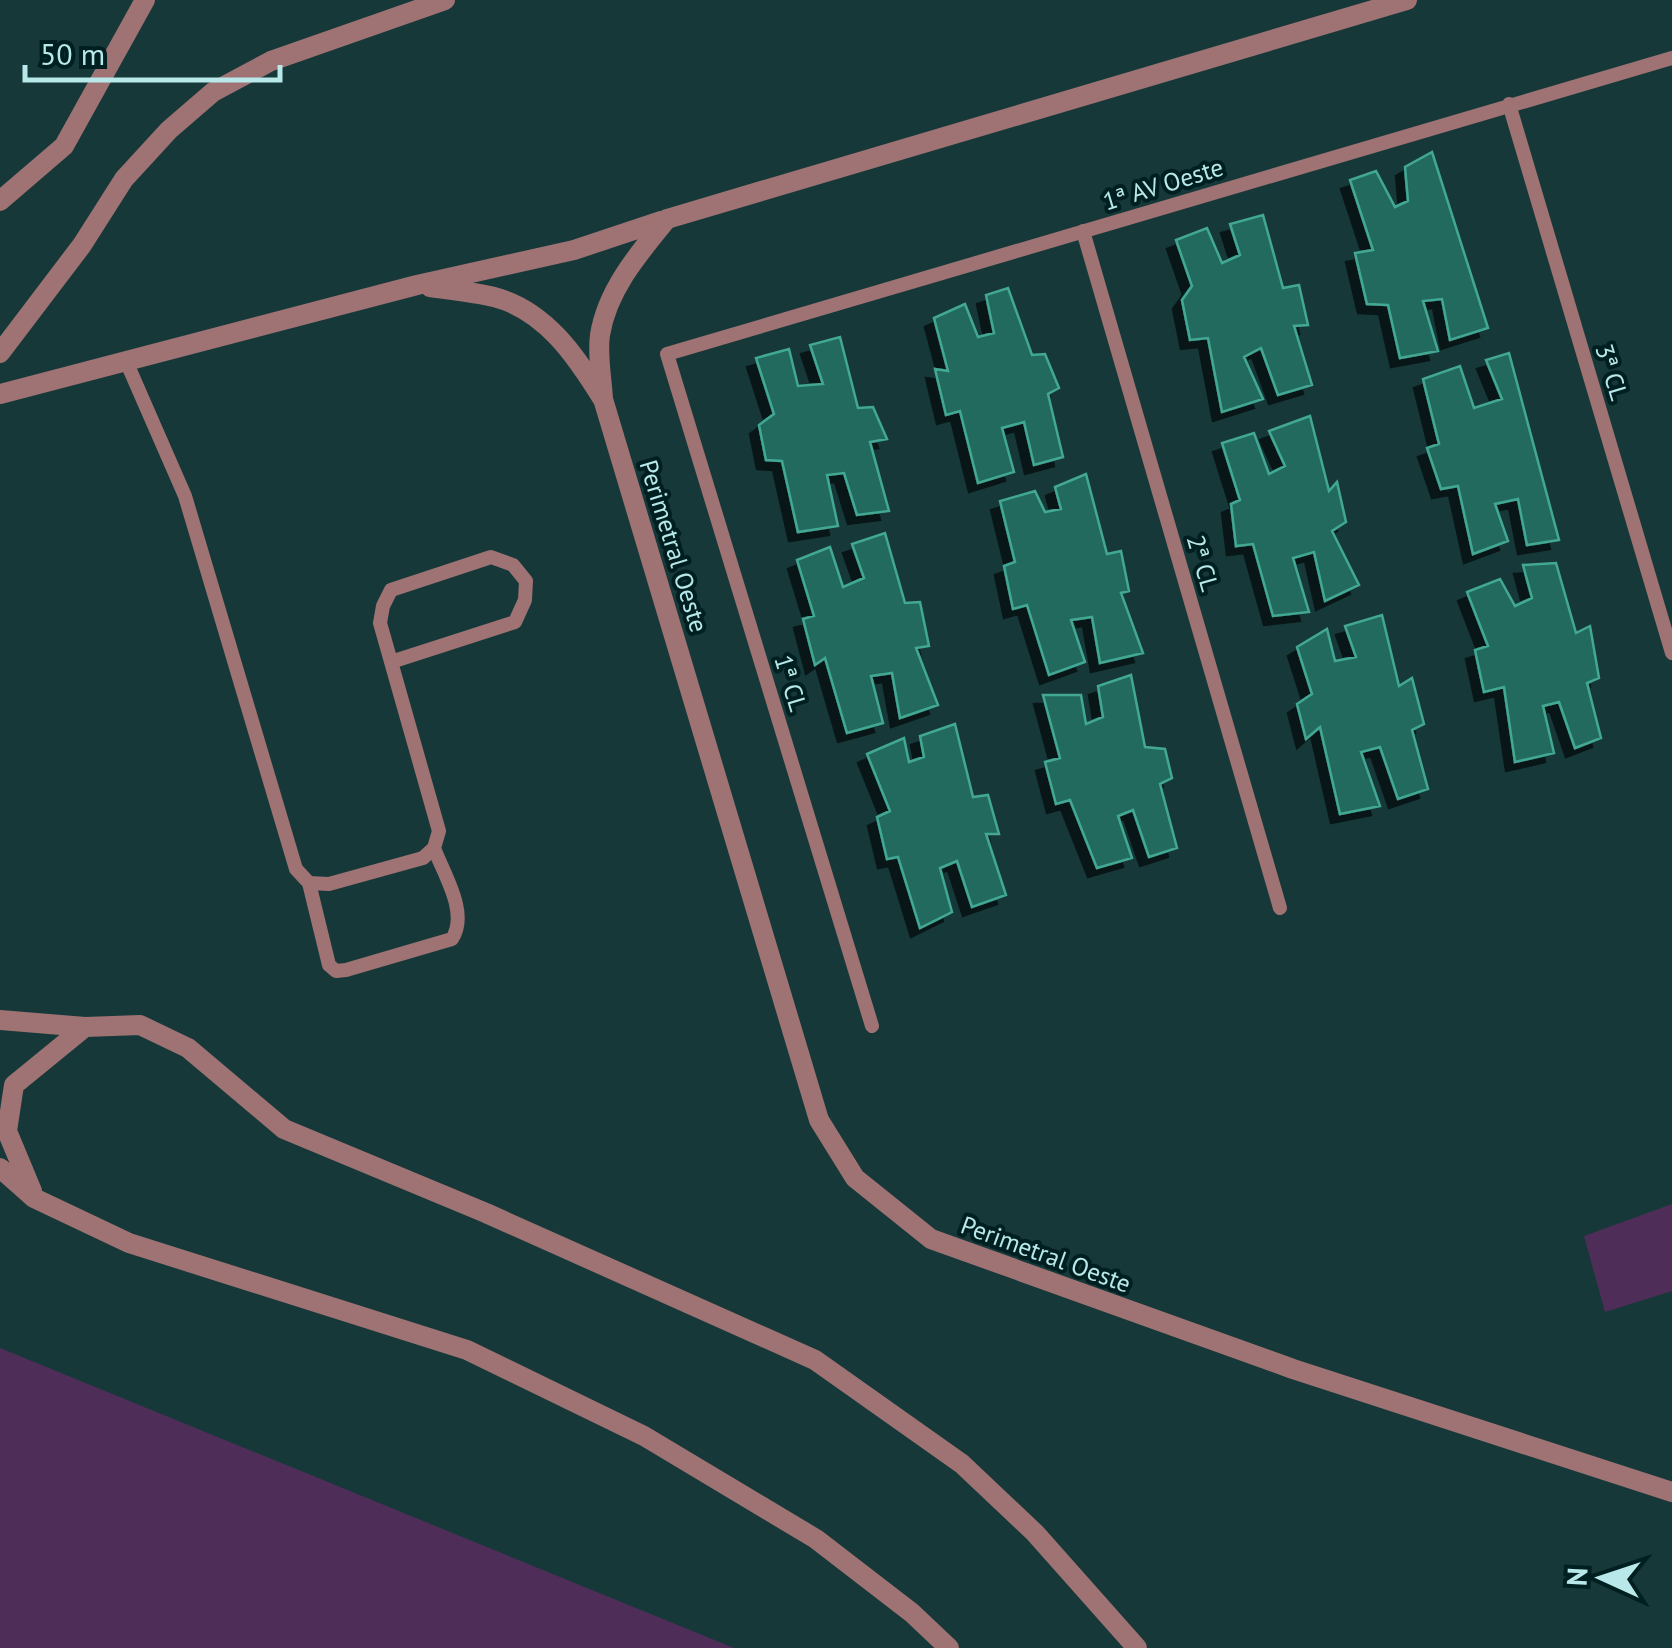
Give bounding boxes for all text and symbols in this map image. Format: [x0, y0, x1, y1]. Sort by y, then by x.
scale bar [25, 20, 280, 82]
text: 50 m [40, 34, 105, 73]
street label: 1ª AV Oeste [1099, 151, 1227, 217]
street label: 3ª CL [1588, 340, 1636, 404]
street label: Perimetral Oeste [633, 456, 715, 636]
street label: 2ª CL [1180, 531, 1226, 595]
street label: 1ª CL [767, 651, 815, 715]
street label: Perimetral Oeste [957, 1208, 1135, 1300]
north arrow [1552, 1528, 1652, 1628]
text: N [1558, 1567, 1595, 1587]

